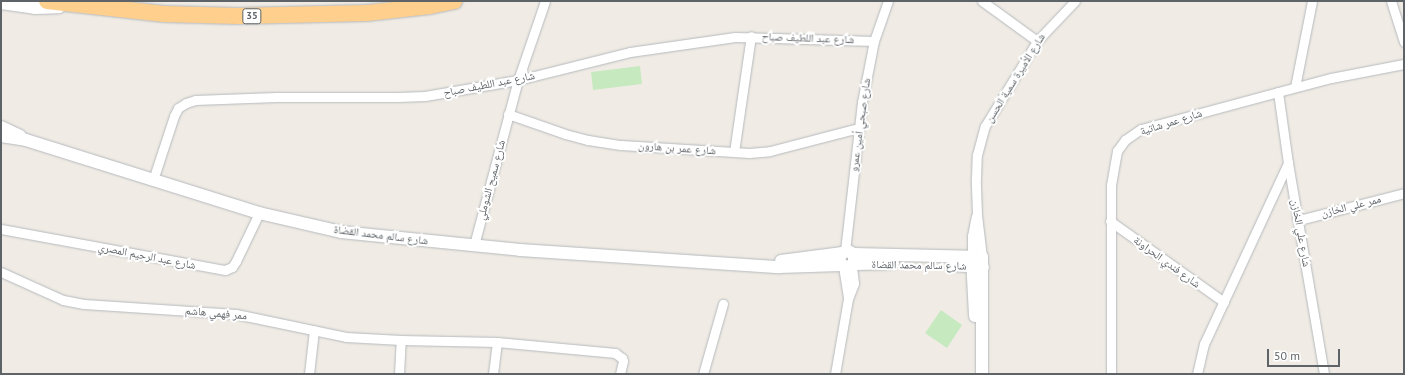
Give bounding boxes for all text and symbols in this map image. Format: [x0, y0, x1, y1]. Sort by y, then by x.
road number: 35 [242, 8, 262, 24]
street label: شارع عبد اللطيف صباح [761, 30, 855, 46]
street label: شارع الأميرة سمية الحسن [982, 31, 1048, 125]
street label: شارع عبد اللطيف صباح [442, 69, 536, 99]
street label: شارع صبحي أمين عمرو [847, 77, 873, 173]
street label: شارع عمر شاتية [1138, 106, 1204, 138]
street label: شارع سميح الشوملي [474, 138, 508, 222]
street label: شارع عمر بن هارون [638, 139, 716, 157]
street label: ممر علي الخازن [1320, 192, 1382, 220]
street label: شارع علي الخازن [1289, 198, 1313, 268]
street label: شارع سالم محمد القضاة [333, 223, 429, 247]
street label: شارع فندي الحراونة [1131, 233, 1203, 291]
street label: شارع عبد الرحيم المصري [97, 240, 197, 272]
street label: شارع سالم محمد القضاة [871, 258, 967, 272]
street label: ممر فهمي هاشم [184, 304, 248, 322]
scale bar [1269, 341, 1342, 367]
text: 50 m [1274, 348, 1300, 363]

